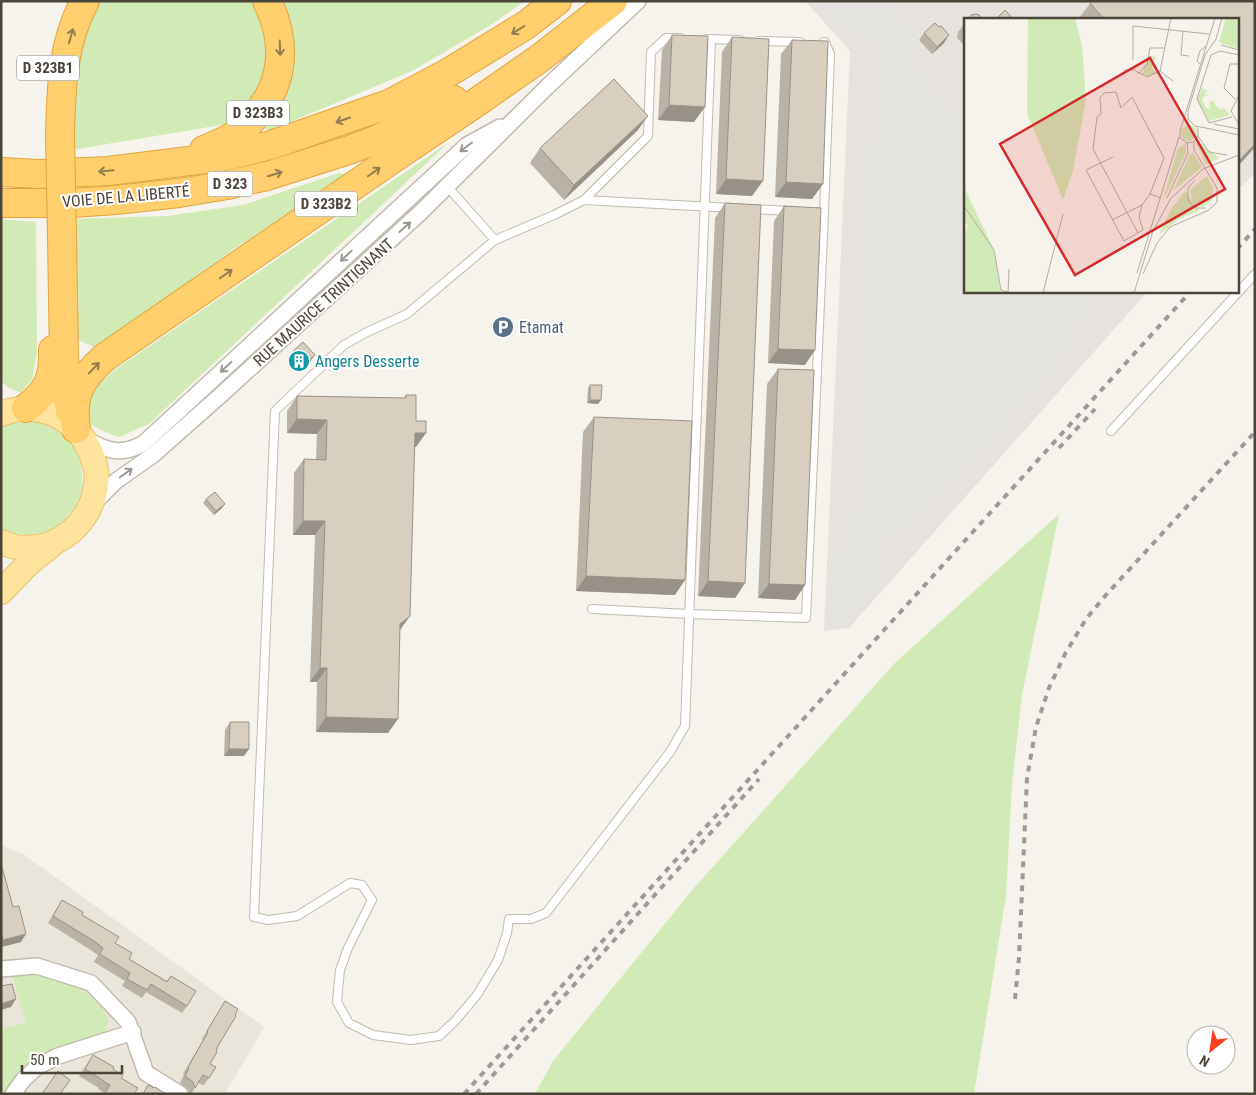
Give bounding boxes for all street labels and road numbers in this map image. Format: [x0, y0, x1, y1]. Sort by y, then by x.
road number: D 323B1 [17, 56, 79, 80]
road number: D 323B3 [227, 100, 289, 126]
road number: D 323 [208, 172, 252, 196]
street label: VOIE DE LA LIBERTÉ [61, 181, 191, 212]
road number: D 323B2 [295, 192, 357, 216]
street label: RUE MAURICE TRINTIGNANT [249, 234, 397, 370]

